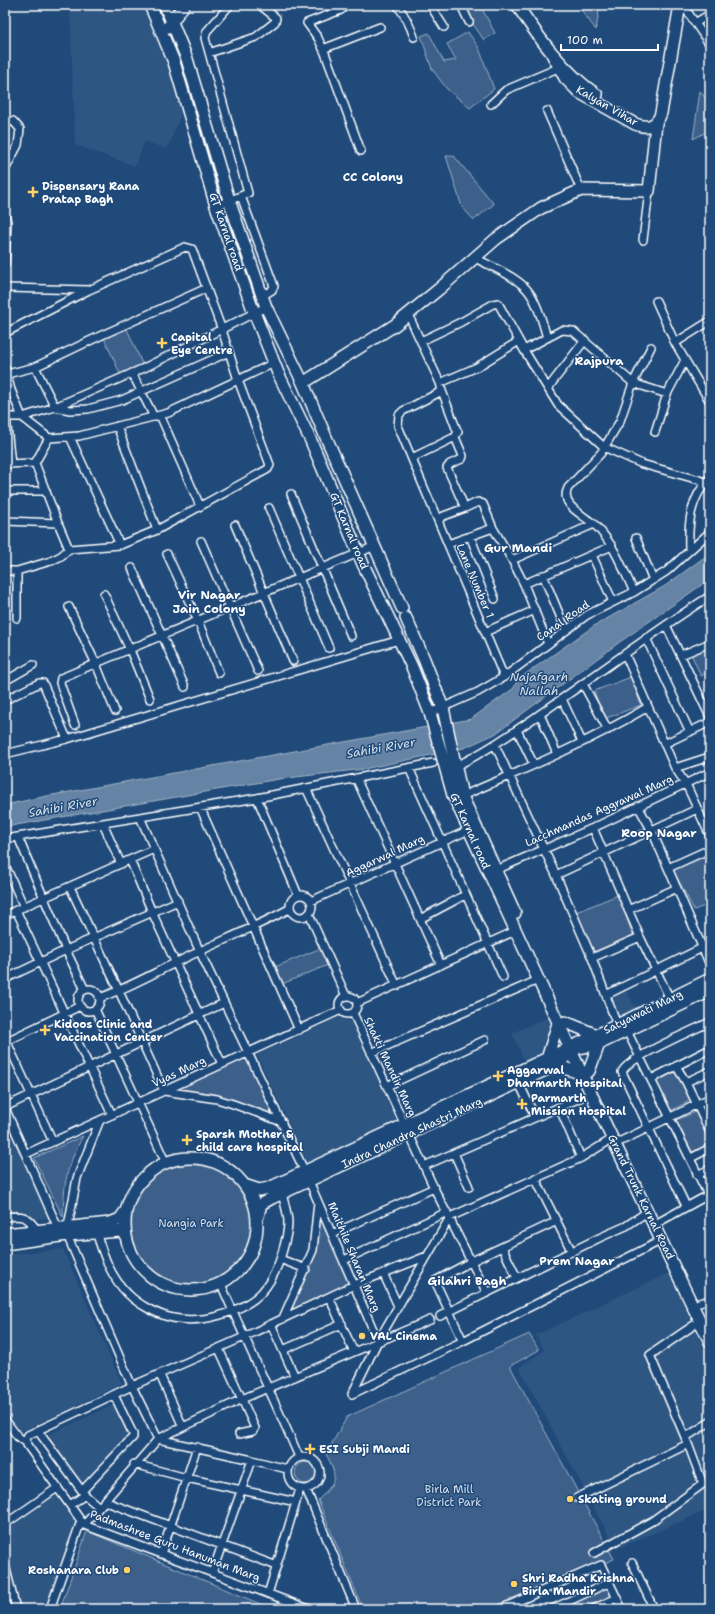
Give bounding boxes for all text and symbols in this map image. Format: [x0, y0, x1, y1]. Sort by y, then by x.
scale bar [561, 26, 658, 52]
text: 100 m [567, 32, 603, 48]
street label: Kalyan Vihar [573, 82, 641, 130]
district label: CC Colony [343, 169, 403, 185]
place label: Dispensary Rana Pratap Bagh [42, 179, 140, 207]
marker: Dispensary Rana Pratap Bagh [27, 186, 39, 198]
street label: GT Karnal road [206, 191, 246, 273]
place label: Capital Eye Centre [171, 330, 233, 358]
marker: Capital Eye Centre [156, 337, 168, 349]
district label: Rajpura [574, 353, 624, 369]
street label: GT Karnal road [326, 490, 372, 572]
district label: Gur Mandi [484, 540, 552, 556]
street label: Lane Number 1 [453, 541, 497, 621]
district label: Vir Nagar Jain Colony [172, 587, 246, 617]
street label: Canal Road [533, 597, 593, 645]
water label: Najafgarh Nallah [510, 669, 568, 699]
water label: Sahibi River [345, 734, 417, 762]
street label: Lacchmandas Aggrawal Marg [523, 771, 676, 850]
street label: GT Karnal road [446, 790, 494, 872]
water label: Sahibi River [27, 793, 99, 821]
district label: Roop Nagar [621, 825, 697, 841]
street label: Aggarwal Marg [343, 831, 427, 881]
street label: Satyawati Marg [601, 986, 685, 1038]
street label: Shakti Mandir Marg [360, 1015, 420, 1120]
place label: Kidoos Clinic and Vaccination Center [54, 1017, 163, 1045]
marker: Kidoos Clinic and Vaccination Center [39, 1024, 51, 1036]
street label: Vyas Marg [150, 1053, 209, 1091]
place label: Aggarwal Dharmarth Hospital [507, 1063, 622, 1091]
marker: Aggarwal Dharmarth Hospital [492, 1070, 504, 1082]
place label: Parmarth Mission Hospital [531, 1091, 626, 1119]
street label: Indra Chandra Shastri Marg [339, 1094, 485, 1172]
marker: Parmarth Mission Hospital [516, 1098, 528, 1110]
place label: Sparsh Mother & child care hospital [196, 1127, 303, 1155]
street label: Grand Trunk Karnal Road [604, 1132, 678, 1262]
marker: Sparsh Mother & child care hospital [181, 1134, 193, 1146]
street label: Maithile Sharan Marg [324, 1200, 384, 1314]
park label: Nangia Park [158, 1216, 224, 1231]
district label: Prem Nagar [539, 1253, 615, 1269]
district label: Gilahri Bagh [428, 1273, 506, 1289]
place label: VAL Cinema [370, 1329, 437, 1344]
marker: VAL Cinema [357, 1331, 367, 1341]
place label: ESI Subji Mandi [319, 1442, 410, 1457]
marker: ESI Subji Mandi [304, 1443, 316, 1455]
park label: Birla Mill District Park [416, 1482, 482, 1510]
place label: Skating ground [578, 1492, 667, 1507]
marker: Skating ground [565, 1494, 575, 1504]
street label: Padmashree Guru Hanuman Marg [88, 1507, 262, 1586]
place label: Roshanara Club [28, 1563, 119, 1578]
marker: Roshanara Club [122, 1565, 132, 1575]
place label: Shri Radha Krishna Birla Mandir [522, 1571, 635, 1599]
marker: Shri Radha Krishna Birla Mandir [509, 1579, 519, 1589]

